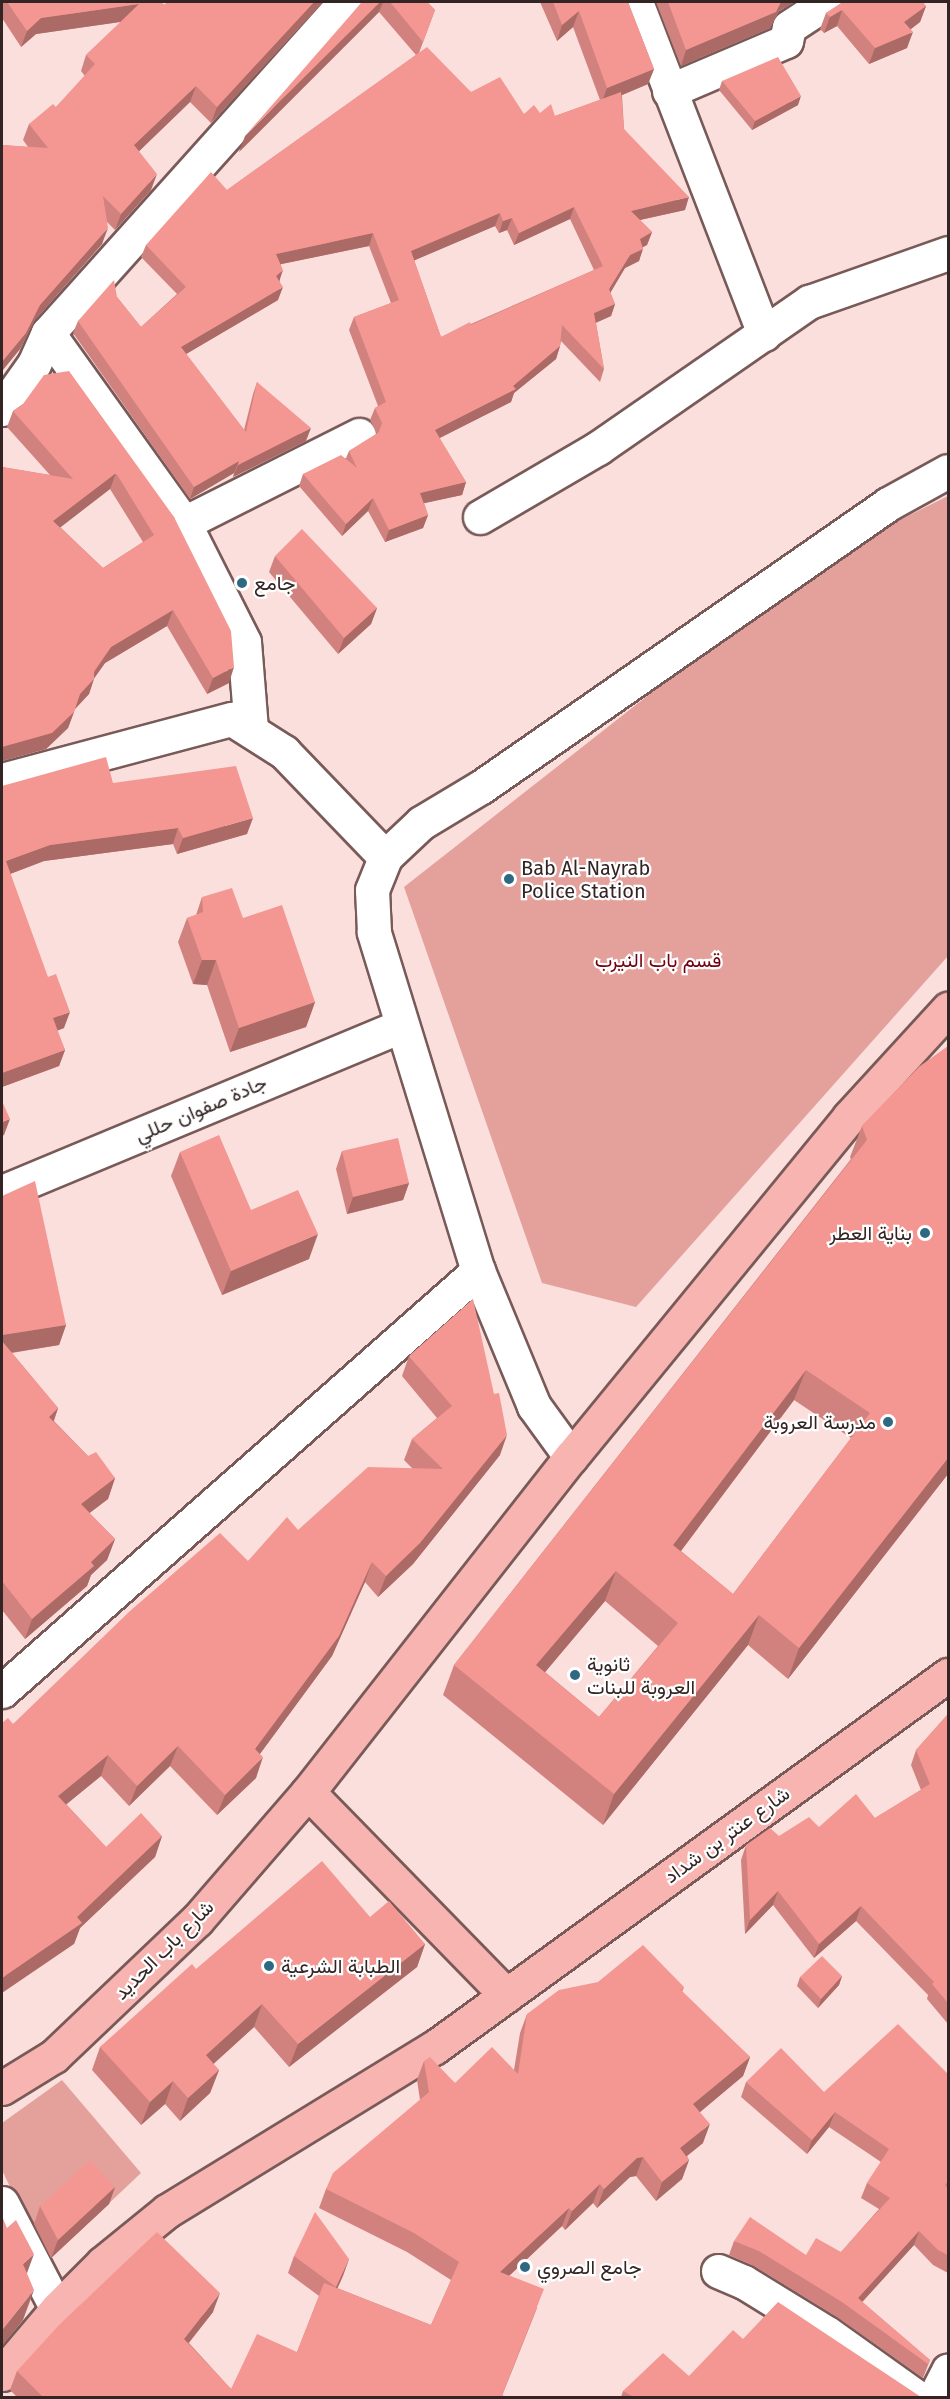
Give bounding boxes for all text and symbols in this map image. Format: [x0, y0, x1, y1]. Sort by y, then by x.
place label: جامع [254, 571, 295, 595]
marker: جامع [235, 576, 249, 590]
place label: Bab Al-Nayrab Police Station [521, 856, 650, 903]
marker: Bab Al-Nayrab Police Station [502, 872, 516, 886]
park label: قسم باب النيرب [595, 948, 721, 972]
street label: جادة صفوان حللي [131, 1070, 271, 1148]
place label: بناية العطر [829, 1221, 912, 1245]
marker: بناية العطر [916, 1224, 934, 1242]
place label: مدرسة العروبة [764, 1410, 876, 1434]
marker: مدرسة العروبة [881, 1415, 895, 1429]
place label: ثانوية العروبة للبنات [587, 1652, 695, 1699]
marker: ثانوية العروبة للبنات [568, 1668, 582, 1682]
street label: شارع عنتر بن شداد [660, 1781, 794, 1889]
street label: شارع باب الحديد [109, 1895, 219, 2005]
place label: الطبابة الشرعية [281, 1954, 400, 1978]
marker: الطبابة الشرعية [262, 1959, 276, 1973]
place label: جامع الصروي [537, 2255, 642, 2279]
marker: جامع الصروي [518, 2260, 532, 2274]

